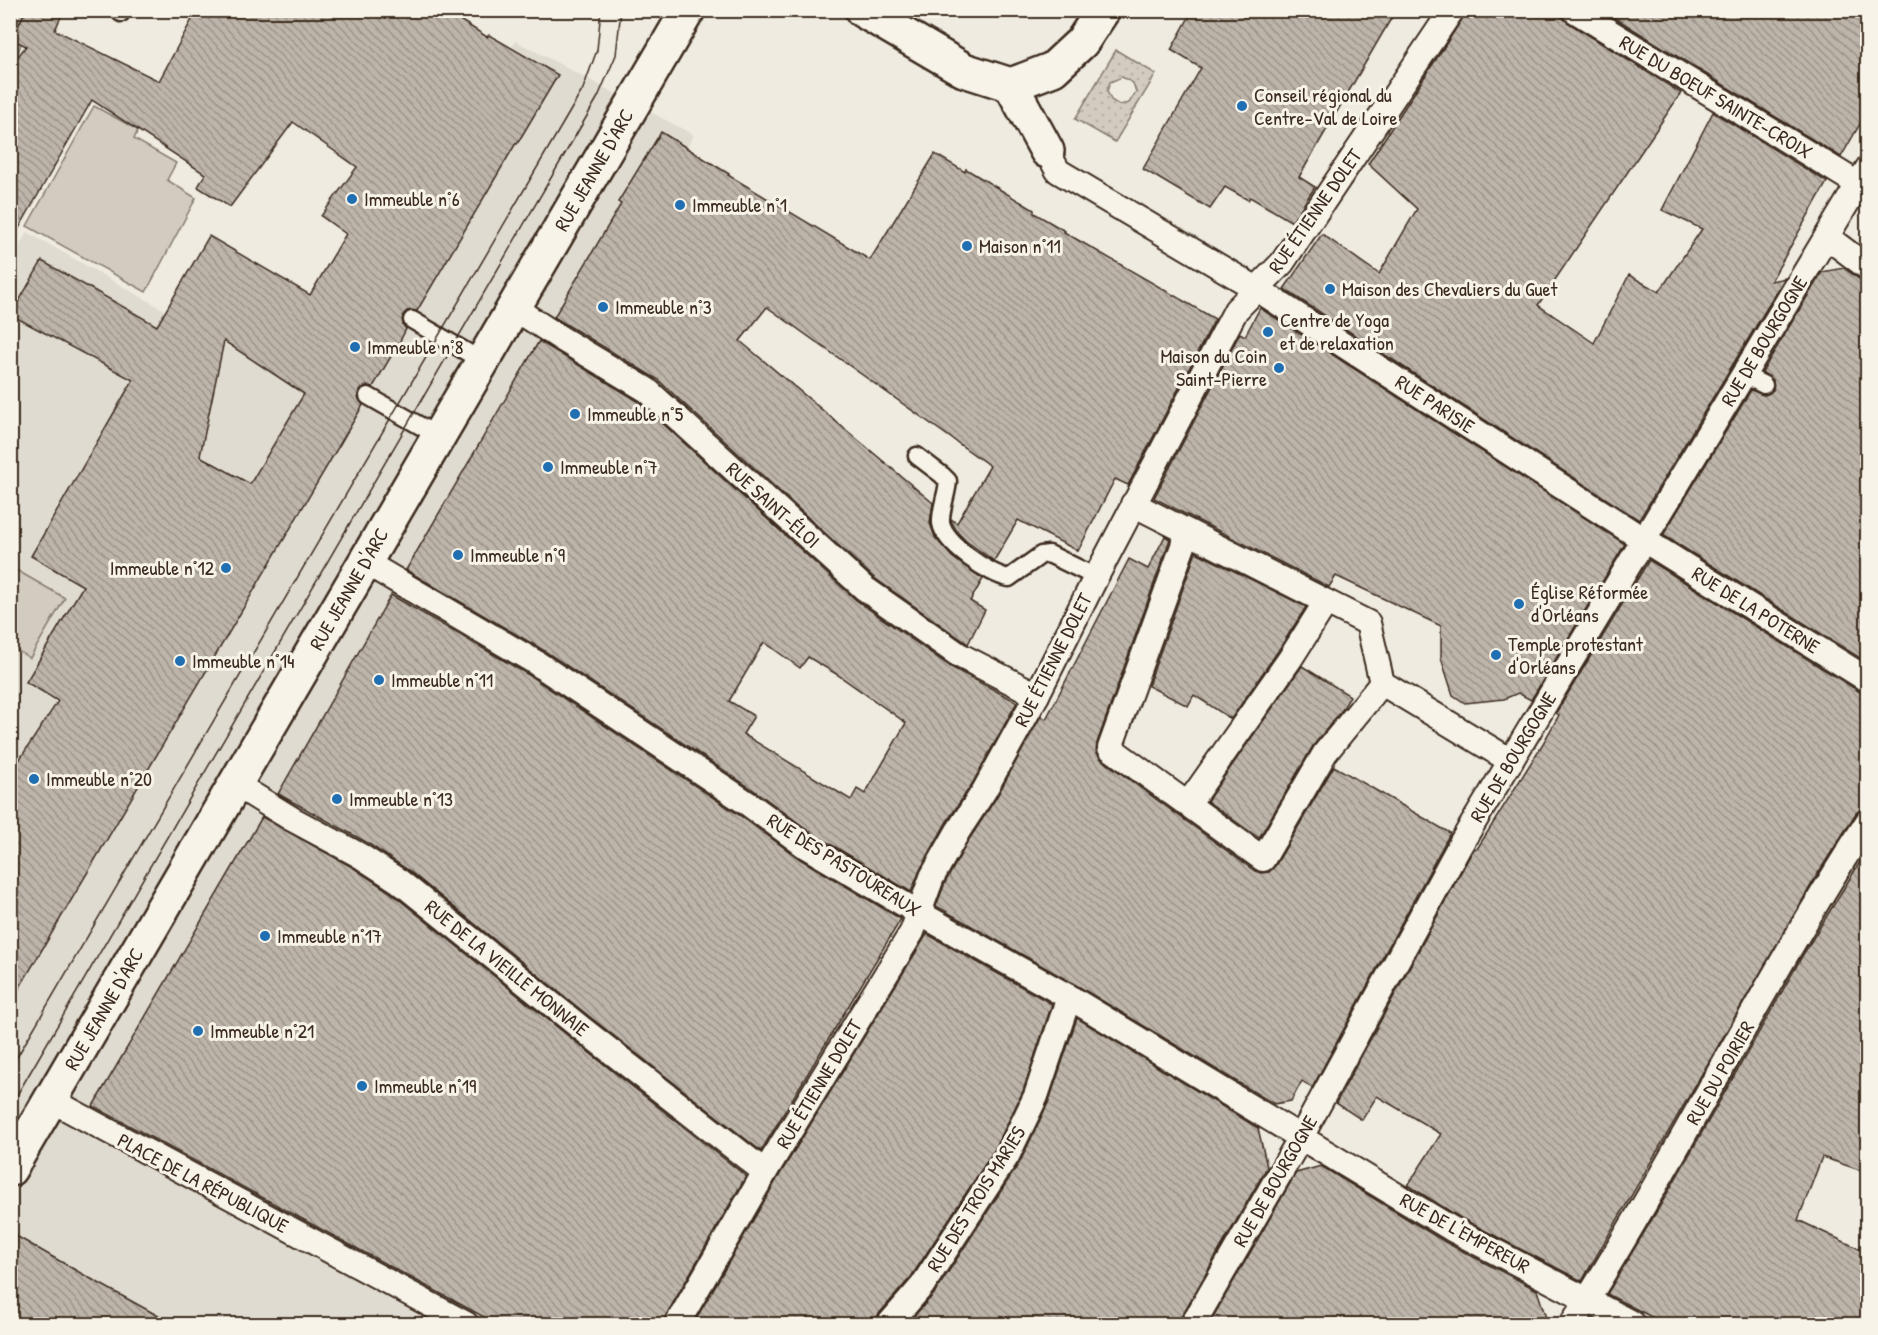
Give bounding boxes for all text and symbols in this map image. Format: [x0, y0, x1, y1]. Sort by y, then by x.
street label: RUE DU BOEUF SAINTE-CROIX [1615, 28, 1818, 165]
place label: Conseil régional du Centre-Val de Loire [1254, 81, 1398, 131]
marker: Conseil régional du Centre-Val de Loire [1235, 99, 1249, 113]
street label: RUE JEANNE D'ARC [548, 104, 639, 236]
street label: RUE ÉTIENNE DOLET [1262, 143, 1368, 278]
place label: Immeuble n°6 [364, 185, 460, 212]
place label: Immeuble n°1 [692, 191, 787, 218]
marker: Immeuble n°6 [345, 192, 359, 206]
marker: Immeuble n°1 [673, 198, 687, 212]
place label: Maison n°11 [979, 232, 1061, 259]
marker: Maison n°11 [960, 239, 974, 253]
street label: RUE DE BOURGOGNE [1714, 270, 1813, 411]
place label: Maison des Chevaliers du Guet [1342, 275, 1559, 302]
marker: Maison des Chevaliers du Guet [1323, 282, 1337, 296]
place label: Immeuble n°3 [615, 293, 712, 320]
marker: Immeuble n°3 [596, 300, 610, 314]
place label: Centre de Yoga et de relaxation [1280, 306, 1394, 356]
marker: Centre de Yoga et de relaxation [1261, 325, 1275, 339]
place label: Immeuble n°8 [367, 333, 463, 360]
marker: Immeuble n°8 [348, 340, 362, 354]
place label: Maison du Coin Saint-Pierre [1160, 342, 1267, 392]
marker: Maison du Coin Saint-Pierre [1272, 361, 1286, 375]
street label: RUE PARISIE [1390, 368, 1480, 439]
place label: Immeuble n°5 [587, 400, 684, 427]
marker: Immeuble n°5 [568, 407, 582, 421]
place label: Immeuble n°7 [560, 453, 658, 480]
street label: RUE SAINT-ÉLOI [721, 455, 826, 554]
marker: Immeuble n°7 [541, 460, 555, 474]
street label: RUE JEANNE D'ARC [303, 523, 394, 655]
place label: Immeuble n°9 [470, 541, 565, 568]
marker: Immeuble n°9 [451, 548, 465, 562]
place label: Immeuble n°12 [110, 554, 215, 581]
street label: RUE DE LA POTERNE [1687, 560, 1825, 660]
marker: Immeuble n°12 [219, 561, 233, 575]
place label: Église Réformée d'Orléans [1531, 578, 1648, 628]
street label: RUE ÉTIENNE DOLET [1007, 588, 1098, 731]
marker: Église Réformée d'Orléans [1512, 597, 1526, 611]
place label: Temple protestant d'Orléans [1508, 630, 1644, 680]
place label: Immeuble n°14 [192, 647, 294, 674]
marker: Temple protestant d'Orléans [1489, 648, 1503, 662]
marker: Immeuble n°14 [173, 654, 187, 668]
place label: Immeuble n°11 [391, 666, 493, 693]
marker: Immeuble n°11 [372, 673, 386, 687]
street label: RUE DE BOURGOGNE [1463, 686, 1562, 827]
place label: Immeuble n°20 [46, 765, 152, 792]
marker: Immeuble n°20 [27, 772, 41, 786]
place label: Immeuble n°13 [349, 785, 453, 812]
marker: Immeuble n°13 [330, 792, 344, 806]
street label: RUE DES PASTOUREAUX [762, 806, 926, 923]
street label: RUE DE LA VIEILLE MONNAIE [420, 893, 595, 1042]
place label: Immeuble n°17 [277, 922, 382, 949]
marker: Immeuble n°17 [258, 929, 272, 943]
street label: RUE JEANNE D'ARC [58, 943, 149, 1075]
street label: RUE ÉTIENNE DOLET [769, 1014, 868, 1153]
street label: RUE DU POIRIER [1679, 1016, 1760, 1130]
place label: Immeuble n°21 [210, 1017, 314, 1044]
marker: Immeuble n°21 [191, 1024, 205, 1038]
place label: Immeuble n°19 [374, 1072, 476, 1099]
marker: Immeuble n°19 [355, 1079, 369, 1093]
street label: RUE DE BOURGOGNE [1226, 1110, 1323, 1251]
street label: RUE DES TROIS MARIES [920, 1121, 1031, 1277]
street label: PLACE DE LA RÉPUBLIQUE [113, 1126, 293, 1239]
street label: RUE DE L'EMPEREUR [1396, 1186, 1535, 1279]

